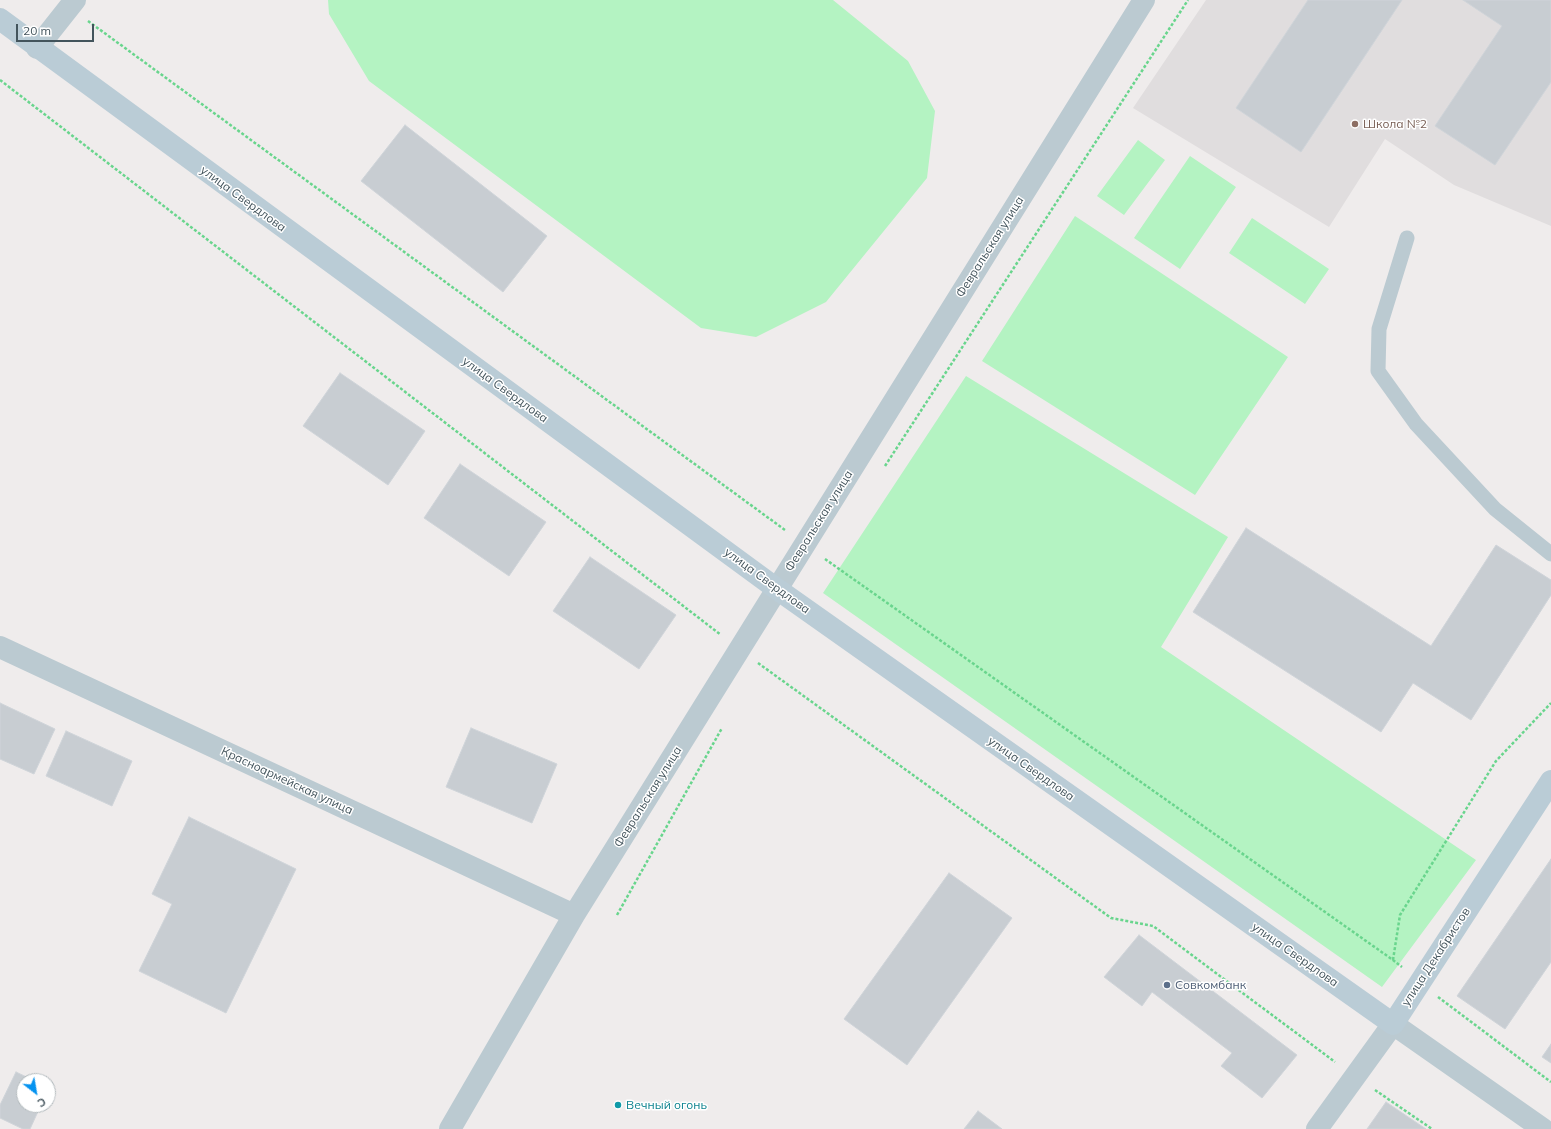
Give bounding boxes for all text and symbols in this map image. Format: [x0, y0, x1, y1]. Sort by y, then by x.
scale bar [18, 16, 96, 42]
text: 20 m [23, 23, 51, 38]
place label: Школа №2 [1363, 117, 1427, 131]
marker: Школа №2 [1350, 119, 1360, 129]
street label: улица Свердлова [197, 163, 289, 235]
street label: Февральская улица [953, 194, 1027, 300]
street label: улица Свердлова [459, 354, 551, 426]
street label: Февральская улица [782, 468, 856, 574]
street label: улица Свердлова [721, 545, 813, 617]
street label: улица Свердлова [985, 734, 1077, 804]
street label: Красноармейская улица [219, 744, 355, 818]
street label: Февральская улица [611, 744, 685, 850]
street label: улица Декабристов [1399, 905, 1473, 1009]
street label: улица Свердлова [1249, 920, 1341, 990]
place label: Совкомбанк [1175, 978, 1246, 992]
marker: Совкомбанк [1162, 980, 1172, 990]
north arrow [16, 1073, 56, 1113]
text: С [35, 1094, 49, 1110]
place label: Вечный огонь [626, 1098, 707, 1112]
marker: Вечный огонь [613, 1100, 623, 1110]

